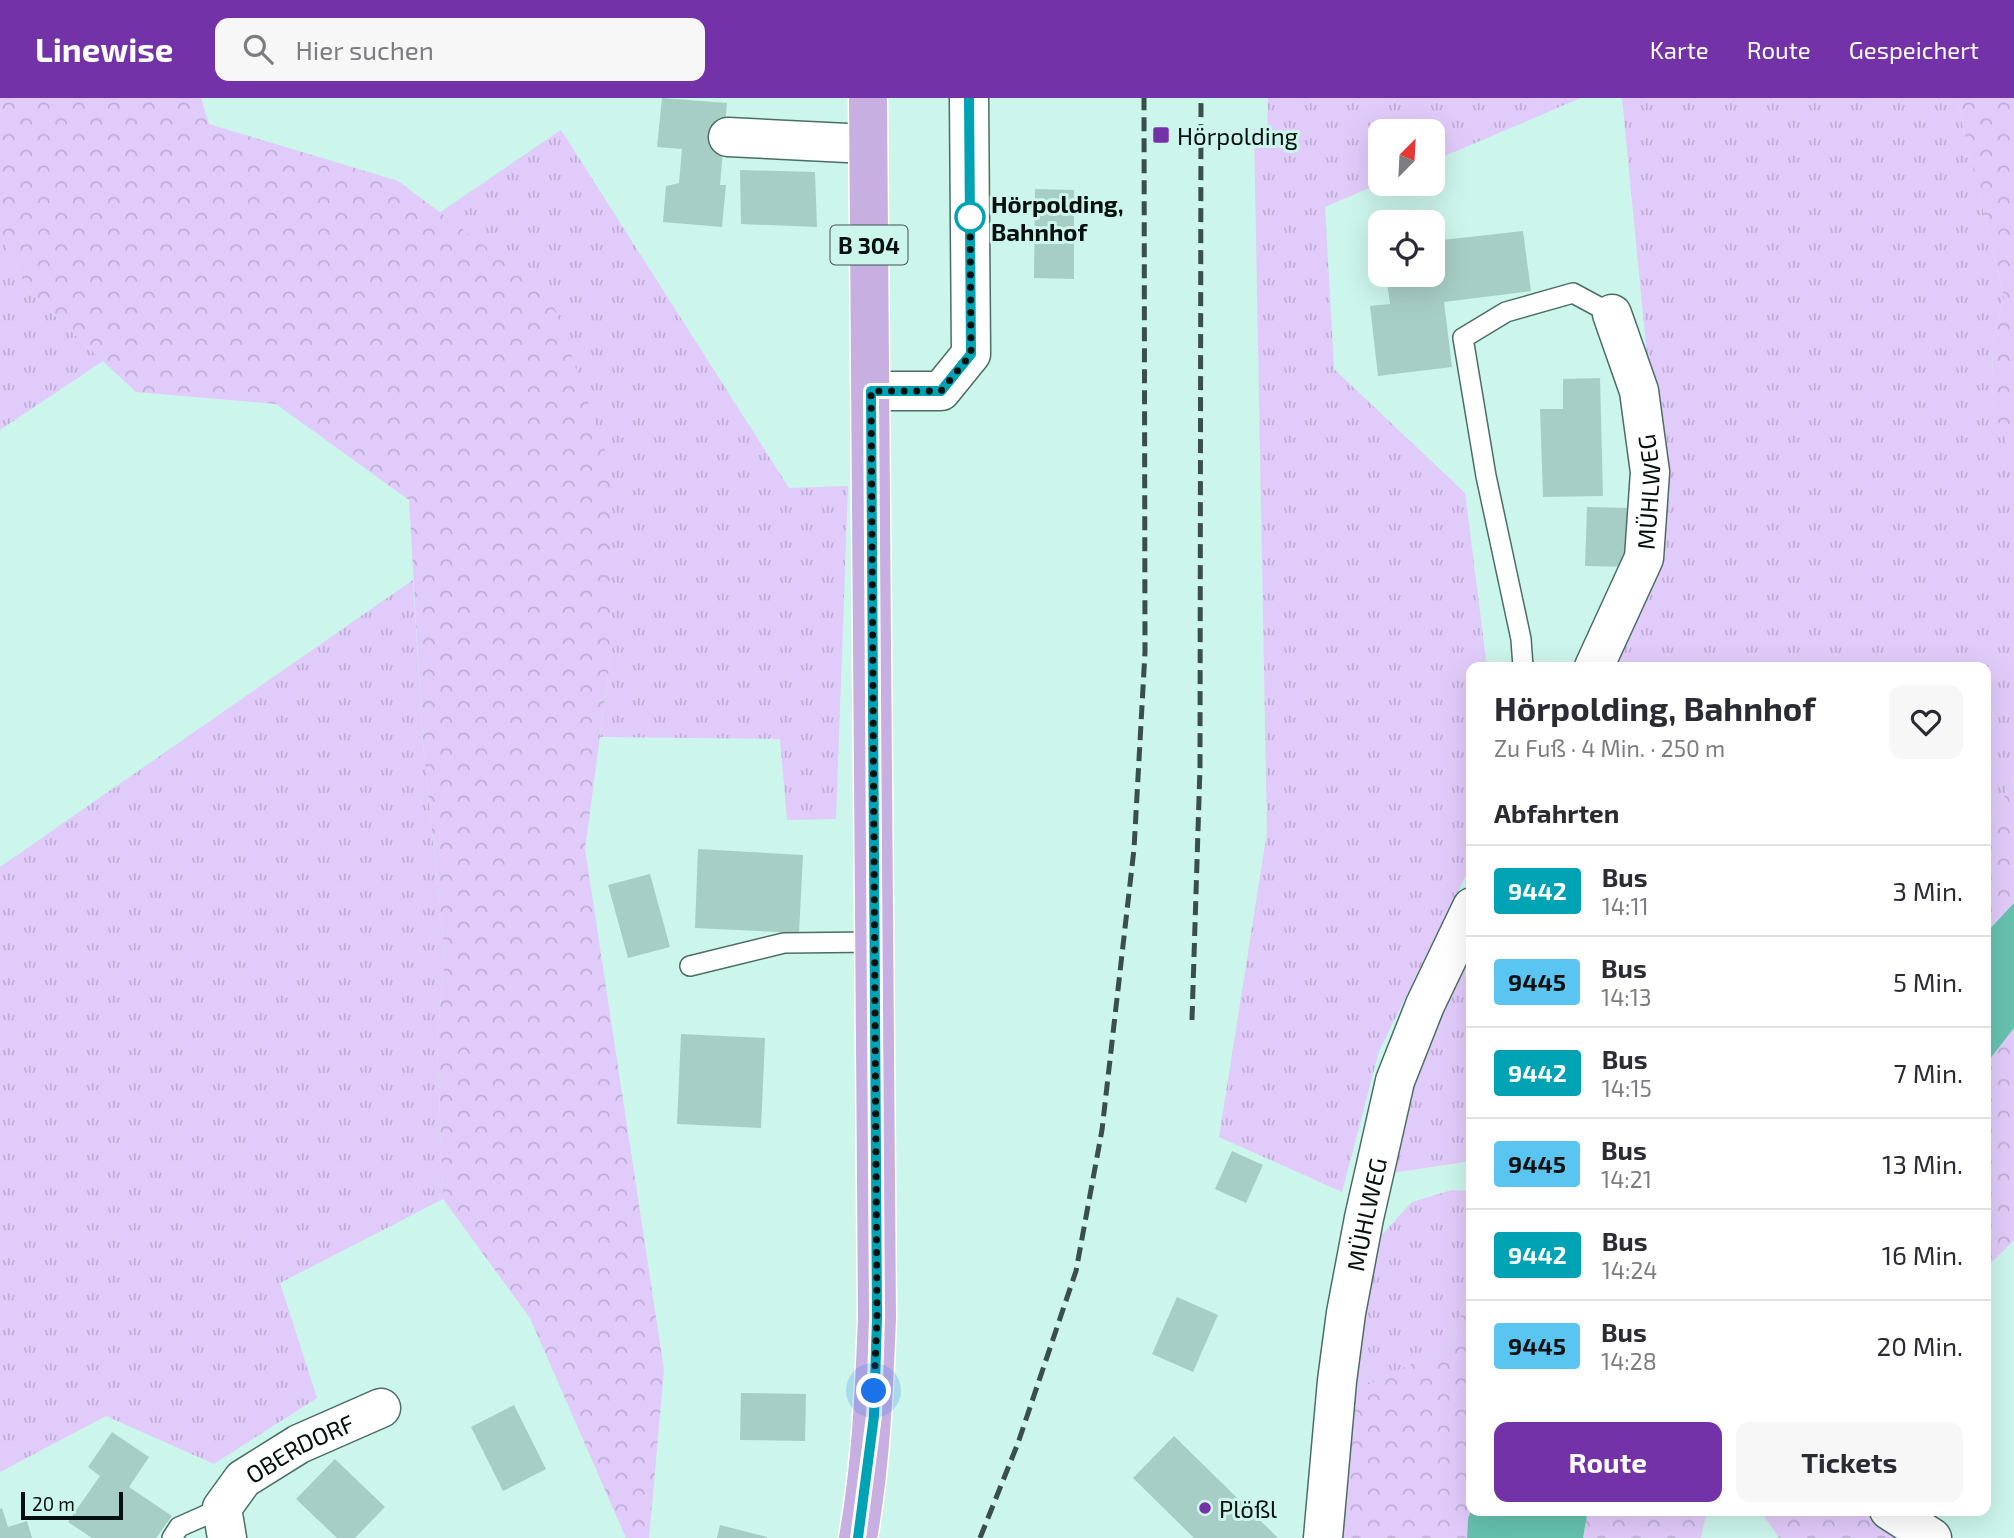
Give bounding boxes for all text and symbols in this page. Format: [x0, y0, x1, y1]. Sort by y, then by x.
search box [215, 18, 705, 81]
text: Linewise [35, 29, 173, 69]
icon: search [239, 30, 277, 68]
text: Hier suchen [295, 34, 434, 65]
text: Karte [1650, 35, 1709, 64]
text: Route [1747, 35, 1811, 64]
text: Gespeichert [1849, 35, 1979, 64]
north arrow [1368, 119, 1446, 196]
map controls [1368, 119, 1445, 287]
place label: Hörpolding [1177, 121, 1298, 150]
marker: Hörpolding [1151, 125, 1171, 145]
place label: Hörpolding, Bahnhof [991, 189, 1124, 246]
marker: Hörpolding, Bahnhof [955, 202, 985, 232]
button: locate [1368, 210, 1445, 287]
road number: B 304 [830, 226, 908, 264]
street label: MÜHLWEG [1630, 433, 1665, 551]
button: heart [1889, 685, 1963, 759]
text: Hörpolding, Bahnhof [1494, 688, 1816, 728]
text: Zu Fuß · 4 Min. · 250 m [1494, 734, 1725, 762]
text: Abfahrten [1494, 797, 1619, 828]
text: Bus [1602, 861, 1648, 892]
text: 3 Min. [1892, 875, 1963, 906]
text: 9442 [1508, 876, 1567, 905]
text: 14:11 [1602, 892, 1649, 920]
text: Bus [1601, 952, 1647, 983]
text: 5 Min. [1893, 966, 1963, 997]
text: 9445 [1508, 967, 1566, 996]
text: 14:13 [1601, 983, 1652, 1011]
text: Bus [1602, 1043, 1648, 1074]
text: 7 Min. [1894, 1057, 1963, 1088]
text: 9442 [1508, 1058, 1567, 1087]
text: 14:15 [1602, 1074, 1652, 1102]
text: Bus [1601, 1134, 1647, 1165]
text: 13 Min. [1882, 1148, 1963, 1179]
text: 9445 [1508, 1149, 1566, 1178]
street label: MÜHLWEG [1340, 1155, 1392, 1273]
text: 14:21 [1601, 1165, 1652, 1193]
text: Bus [1602, 1225, 1648, 1256]
text: 16 Min. [1882, 1239, 1963, 1270]
text: 9442 [1508, 1240, 1567, 1269]
text: 14:24 [1602, 1256, 1658, 1284]
text: Bus [1601, 1316, 1647, 1347]
text: 20 Min. [1877, 1330, 1963, 1361]
text: 9445 [1508, 1331, 1566, 1360]
text: 14:28 [1601, 1347, 1657, 1375]
your location [856, 1373, 891, 1408]
street label: OBERDORF [240, 1407, 358, 1488]
button: Route [1494, 1422, 1722, 1502]
button: Tickets [1736, 1422, 1963, 1502]
scale bar [21, 1489, 122, 1521]
text: 20 m [32, 1492, 75, 1515]
place label: Plößl [1219, 1494, 1277, 1523]
marker: Plößl [1197, 1500, 1213, 1516]

